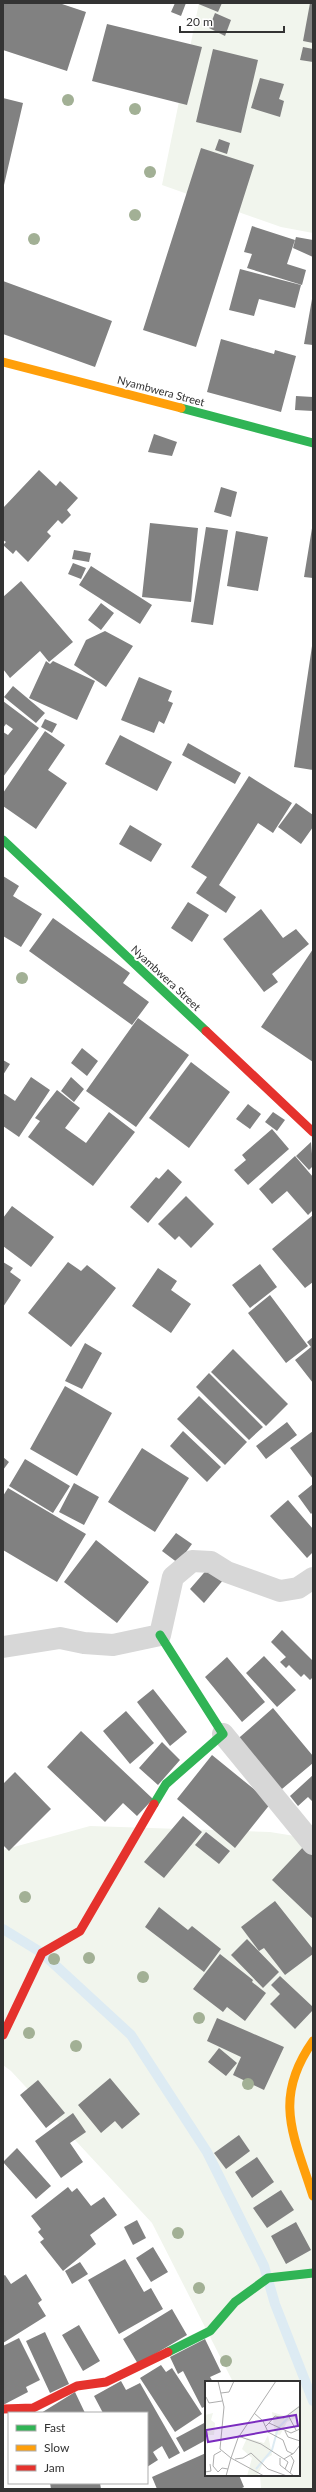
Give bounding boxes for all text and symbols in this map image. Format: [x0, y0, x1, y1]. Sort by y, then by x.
scale bar [180, 8, 284, 34]
text: 20 m [186, 14, 213, 29]
street label: Nyambwera Street [116, 373, 206, 408]
street label: Nyambwera Street [129, 942, 204, 1013]
inset map [205, 2381, 300, 2476]
legend [8, 2412, 148, 2484]
text: Fast [44, 2420, 66, 2435]
text: Slow [44, 2440, 70, 2455]
text: Jam [44, 2460, 65, 2475]

